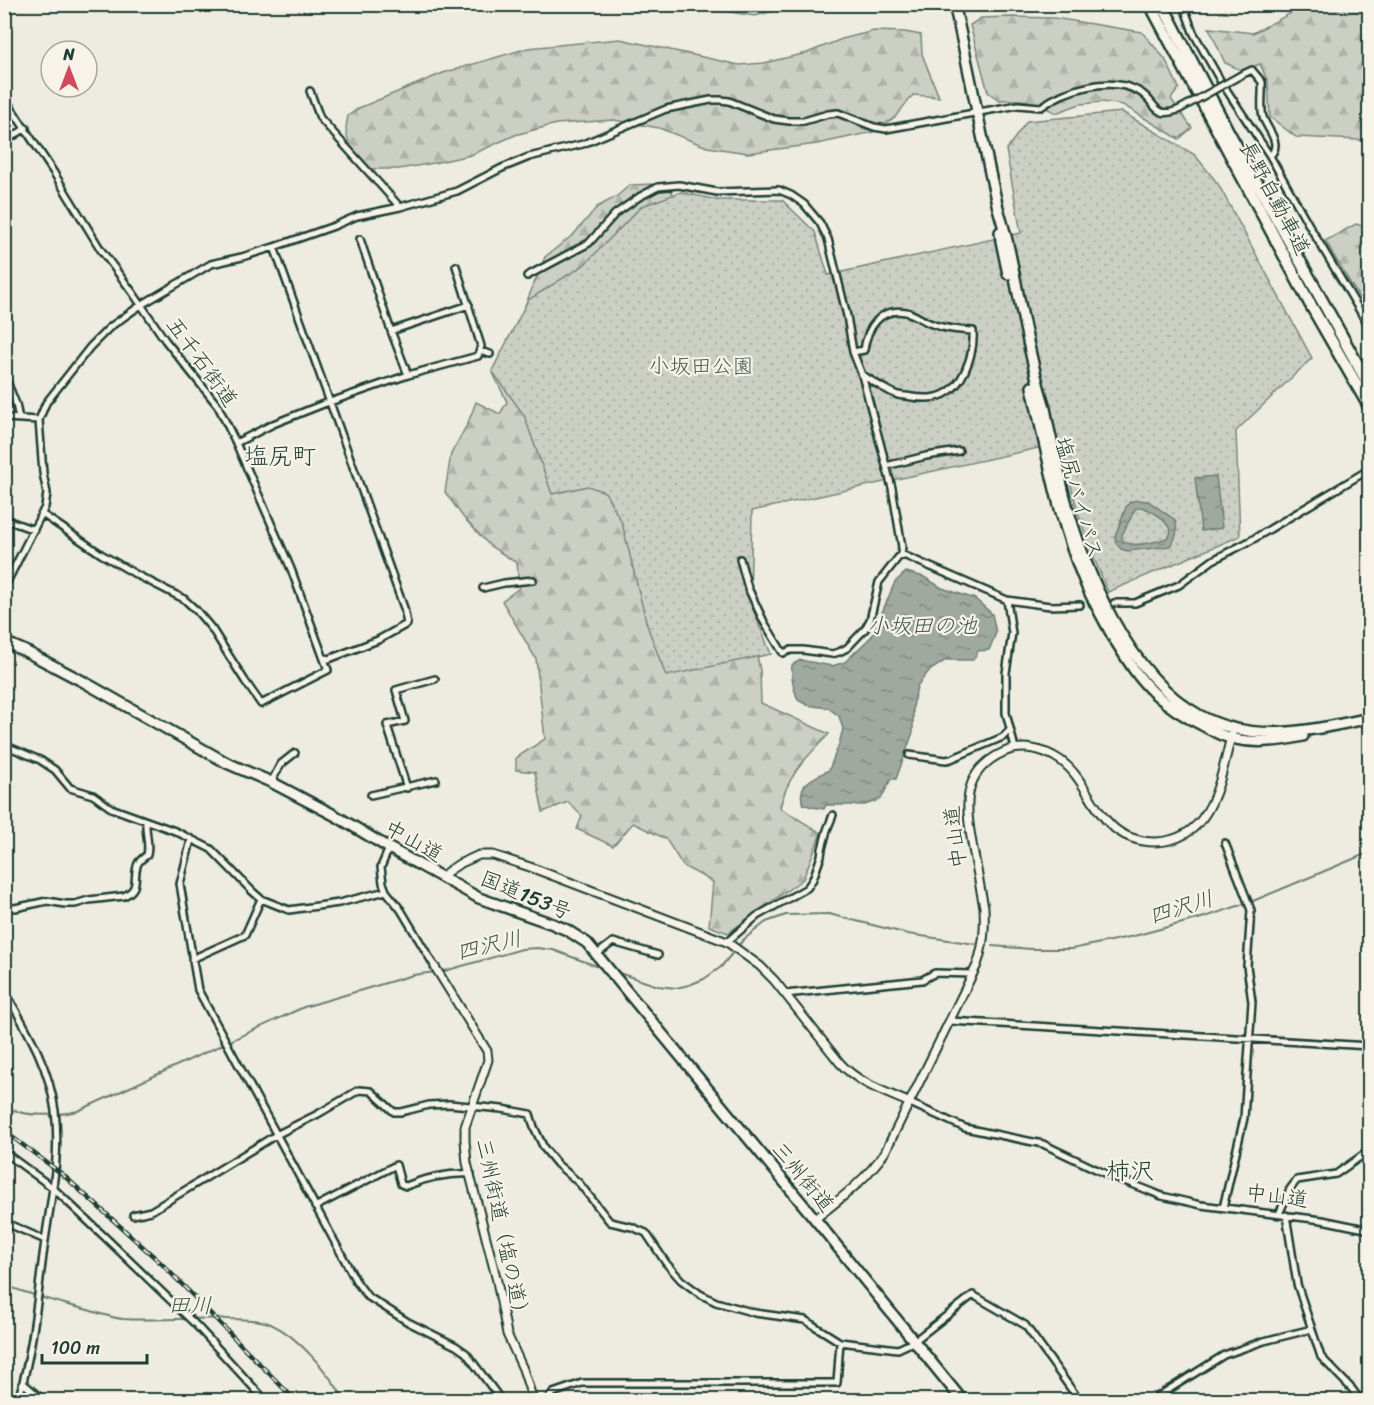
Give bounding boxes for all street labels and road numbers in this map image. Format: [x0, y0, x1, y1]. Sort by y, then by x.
street label: 長野自動車道 [1229, 133, 1321, 263]
street label: 五千石街道 [156, 308, 248, 416]
street label: 塩尻バイパス [1043, 432, 1115, 564]
street label: 中山道 [932, 803, 978, 871]
street label: 中山道 [377, 809, 451, 873]
street label: 国道153号 [474, 859, 578, 931]
street label: 三州街道 [761, 1133, 845, 1221]
street label: 三州街道（塩の道） [465, 1135, 541, 1327]
street label: 中山道 [1243, 1173, 1311, 1219]

